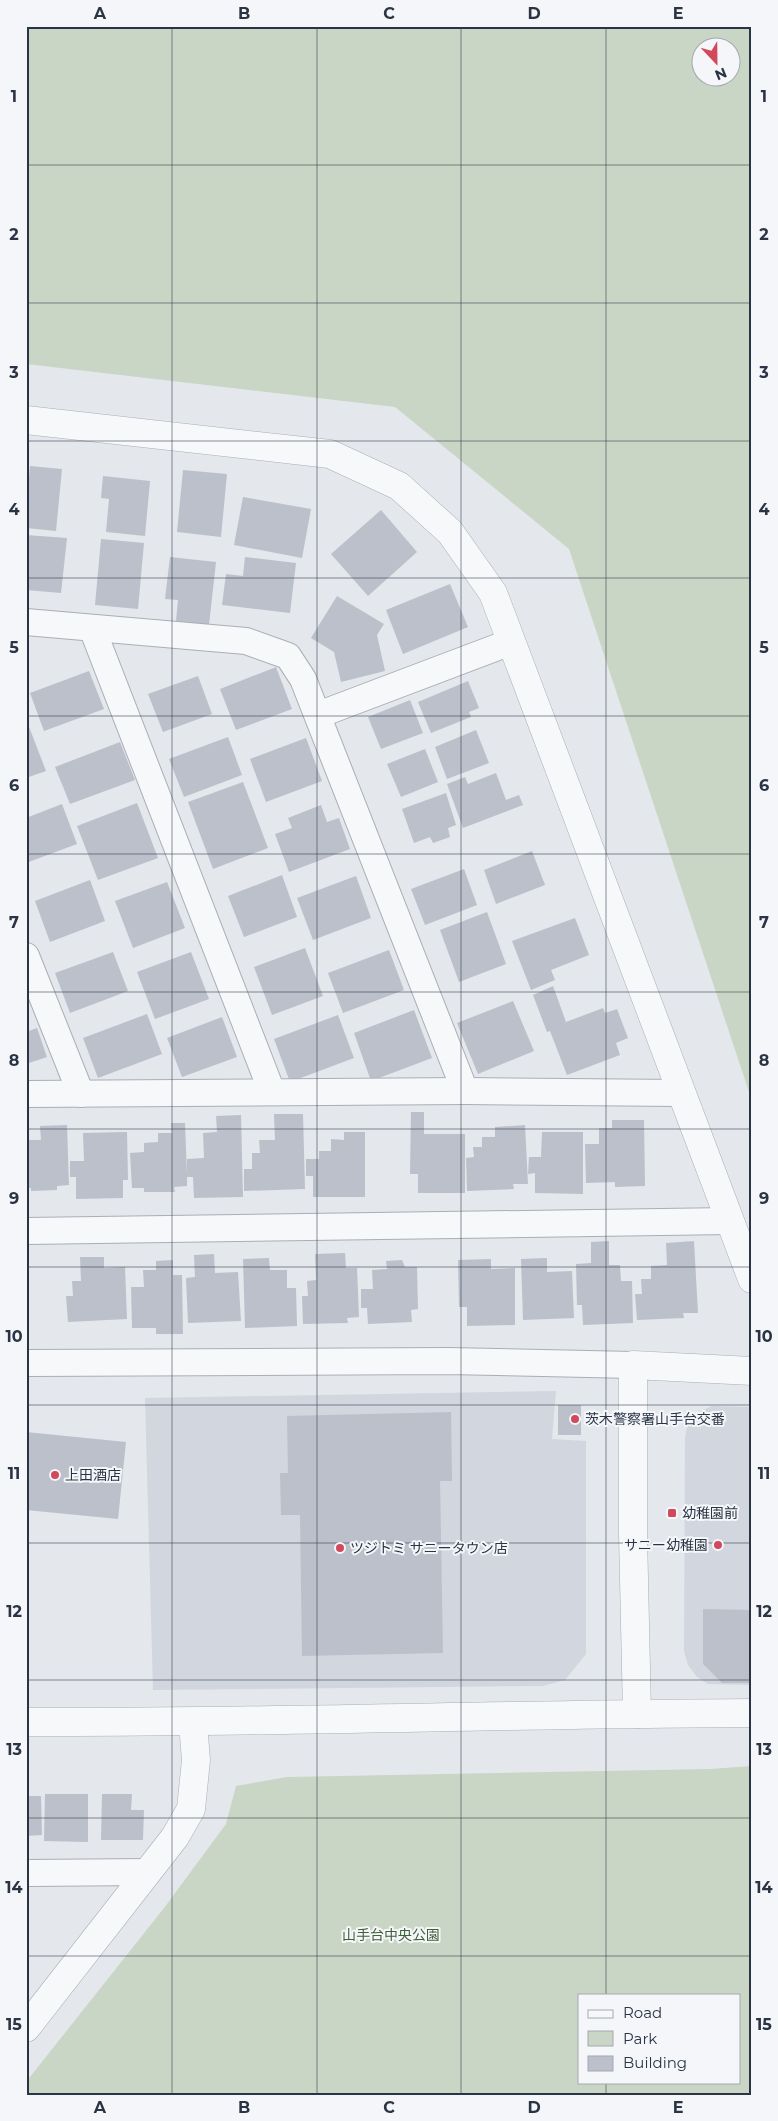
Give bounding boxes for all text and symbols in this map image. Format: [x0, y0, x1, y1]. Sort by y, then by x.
text: A [93, 4, 107, 23]
text: B [238, 4, 250, 23]
text: C [383, 4, 395, 23]
text: D [527, 4, 541, 23]
text: E [673, 4, 683, 23]
north arrow [690, 38, 740, 88]
text: N [712, 64, 729, 85]
text: 1 [11, 87, 17, 106]
text: 1 [761, 87, 767, 106]
text: 2 [9, 225, 19, 244]
text: 2 [759, 225, 769, 244]
text: 3 [8, 363, 19, 382]
text: 3 [758, 363, 769, 382]
text: 4 [8, 500, 20, 519]
text: 4 [758, 500, 770, 519]
text: 5 [9, 638, 19, 657]
text: 5 [759, 638, 769, 657]
text: 6 [9, 776, 19, 795]
text: 6 [759, 776, 769, 795]
text: 7 [9, 913, 19, 932]
text: 7 [759, 913, 769, 932]
text: 8 [9, 1051, 19, 1070]
text: 8 [759, 1051, 769, 1070]
text: 9 [9, 1189, 19, 1208]
text: 9 [759, 1189, 769, 1208]
text: 10 [5, 1327, 23, 1346]
text: 10 [755, 1327, 773, 1346]
place label: 茨木警察署山手台交番 [585, 1410, 725, 1428]
marker: 茨木警察署山手台交番 [569, 1413, 581, 1425]
text: 11 [8, 1464, 20, 1483]
text: 11 [758, 1464, 770, 1483]
place label: 上田酒店 [65, 1466, 121, 1484]
marker: 上田酒店 [49, 1469, 61, 1481]
place label: 幼稚園前 [682, 1504, 738, 1522]
marker: 幼稚園前 [666, 1507, 678, 1519]
place label: サニー幼稚園 [624, 1536, 708, 1554]
place label: ツジトミ サニータウン店 [350, 1539, 508, 1557]
marker: サニー幼稚園 [712, 1539, 724, 1551]
marker: ツジトミ サニータウン店 [334, 1542, 346, 1554]
text: 12 [6, 1602, 22, 1621]
text: 12 [756, 1602, 772, 1621]
text: 13 [6, 1740, 22, 1759]
text: 13 [756, 1740, 772, 1759]
text: 14 [5, 1878, 23, 1897]
text: 14 [755, 1878, 773, 1897]
park label: 山手台中央公園 [342, 1926, 440, 1944]
legend [578, 1994, 740, 2084]
text: Road [623, 2003, 662, 2022]
text: 15 [6, 2015, 22, 2034]
text: 15 [756, 2015, 772, 2034]
text: Park [623, 2029, 657, 2048]
text: Building [623, 2053, 687, 2072]
text: A [93, 2098, 107, 2117]
text: B [238, 2098, 250, 2117]
text: C [383, 2098, 395, 2117]
text: D [527, 2098, 541, 2117]
text: E [673, 2098, 683, 2117]

